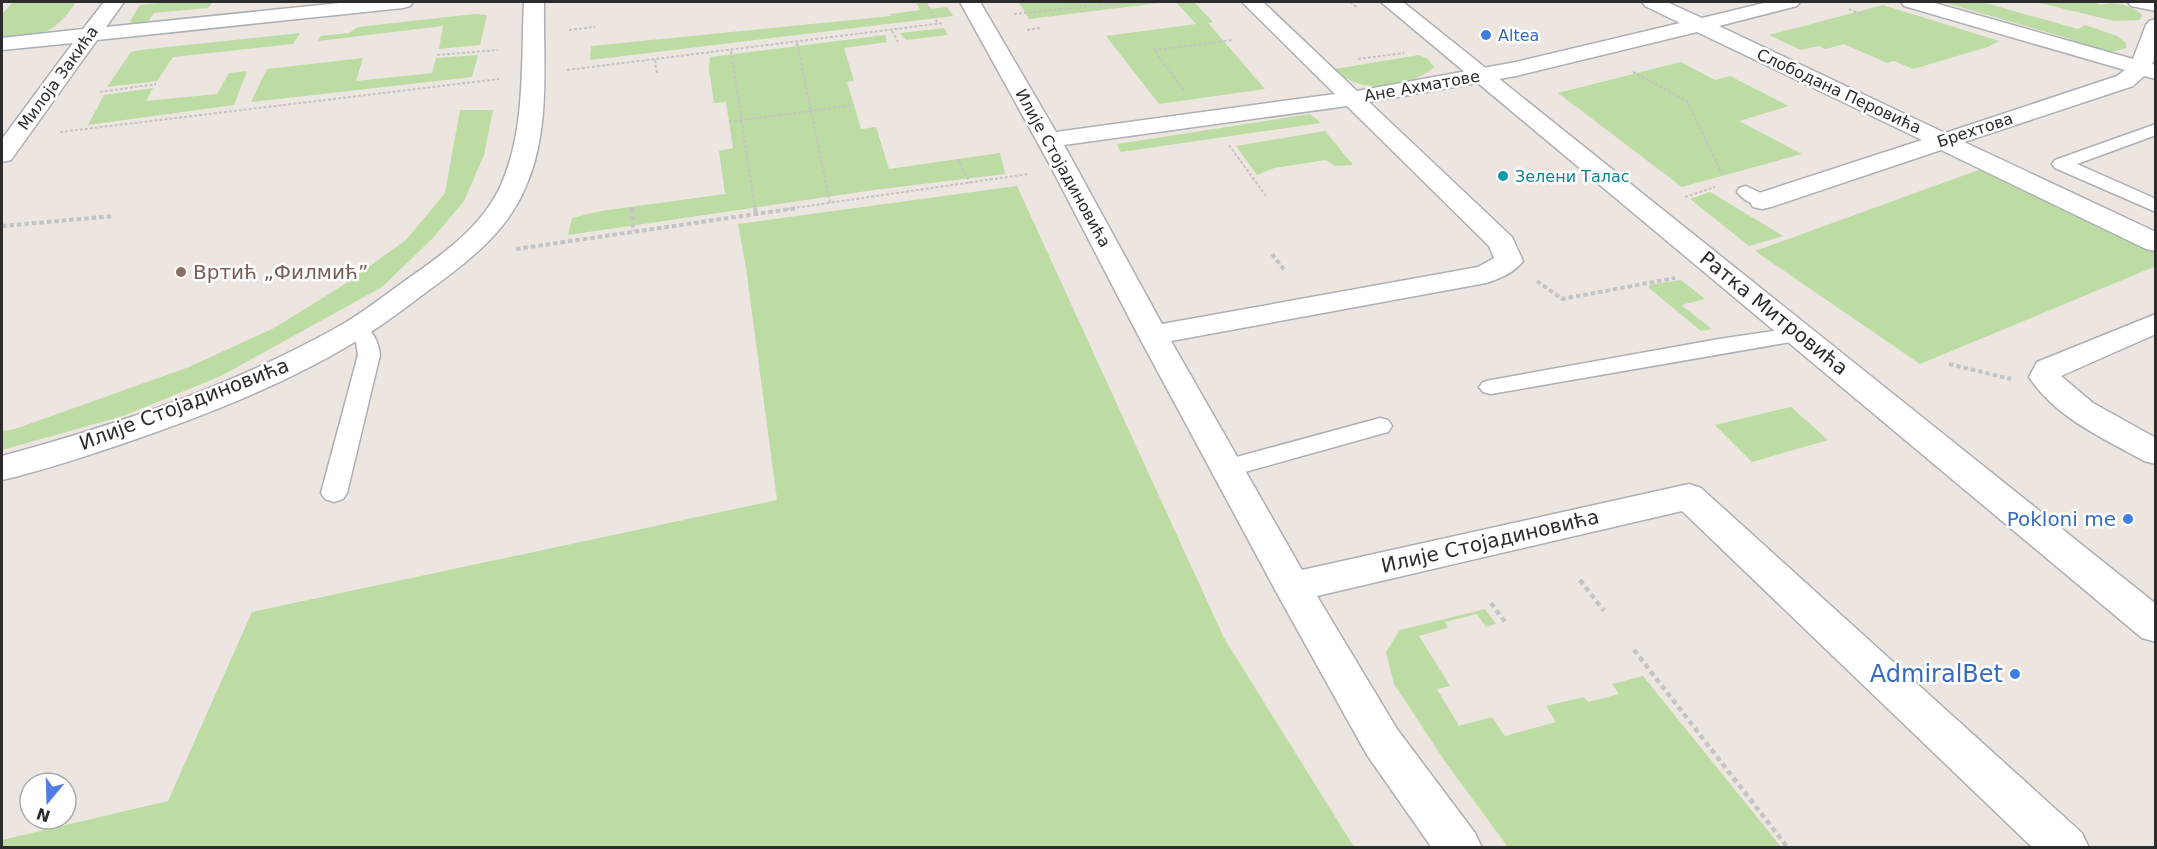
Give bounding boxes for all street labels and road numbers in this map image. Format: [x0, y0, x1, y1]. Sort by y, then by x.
street label: Милоја Закића [14, 22, 102, 134]
street label: Слободана Перовића [1754, 45, 1924, 137]
street label: Ане Ахматове [1363, 66, 1481, 106]
street label: Илије Стојадиновића [1011, 85, 1115, 251]
street label: Брехтова [1935, 109, 2015, 151]
street label: Ратка Митровића [1695, 246, 1853, 380]
street label: Илије Стојадиновића [76, 353, 292, 455]
street label: Илије Стојадиновића [1379, 504, 1601, 578]

